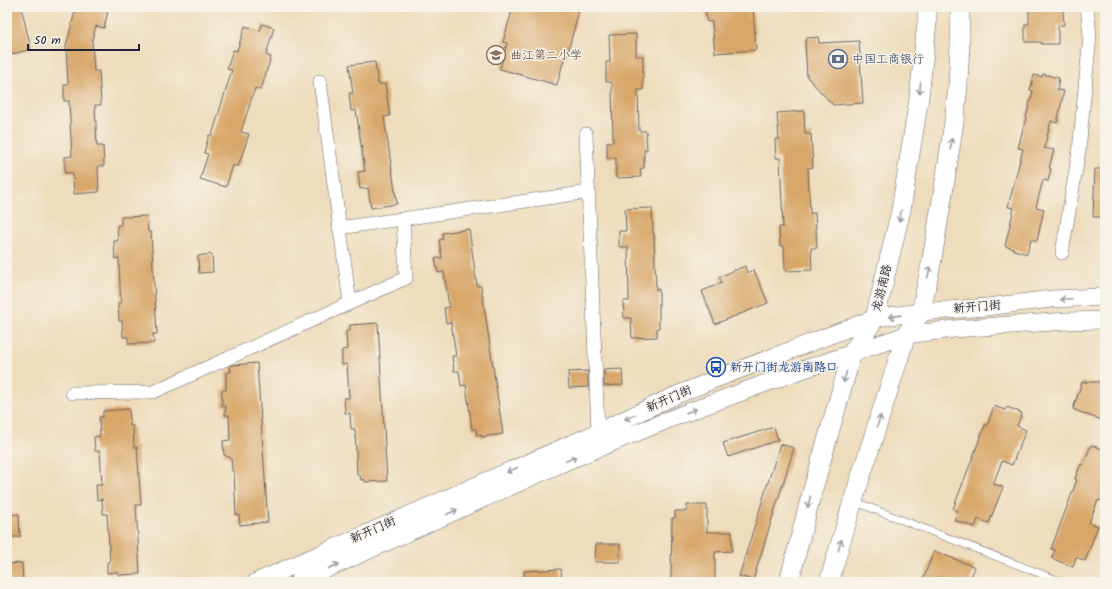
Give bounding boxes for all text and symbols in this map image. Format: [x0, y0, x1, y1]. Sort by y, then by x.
scale bar [28, 26, 139, 52]
text: 50 m [34, 31, 61, 50]
school or university icon: 曲江第二小学 [485, 44, 507, 66]
place label: 曲江第二小学 [510, 46, 582, 65]
bank icon: 中国工商银行 [827, 48, 849, 70]
place label: 中国工商银行 [852, 50, 924, 69]
one-way arrow [916, 81, 924, 94]
one-way arrow [947, 138, 955, 151]
one-way arrow [895, 209, 903, 222]
street label: 龙游南路 [867, 262, 897, 314]
one-way arrow [926, 266, 934, 279]
street label: 新开门街 [952, 295, 1002, 319]
one-way arrow [1060, 295, 1073, 302]
one-way arrow [889, 312, 902, 320]
bus stop icon: 新开门街龙游南路口 [705, 356, 727, 378]
place label: 新开门街龙游南路口 [730, 358, 838, 377]
one-way arrow [841, 371, 848, 384]
street label: 新开门街 [643, 381, 695, 417]
one-way arrow [685, 406, 697, 414]
one-way arrow [625, 413, 637, 421]
one-way arrow [876, 414, 883, 427]
one-way arrow [564, 455, 576, 463]
one-way arrow [506, 466, 518, 474]
one-way arrow [805, 496, 813, 509]
one-way arrow [446, 508, 458, 515]
street label: 新开门街 [347, 512, 399, 548]
one-way arrow [837, 538, 844, 551]
one-way arrow [327, 562, 339, 569]

